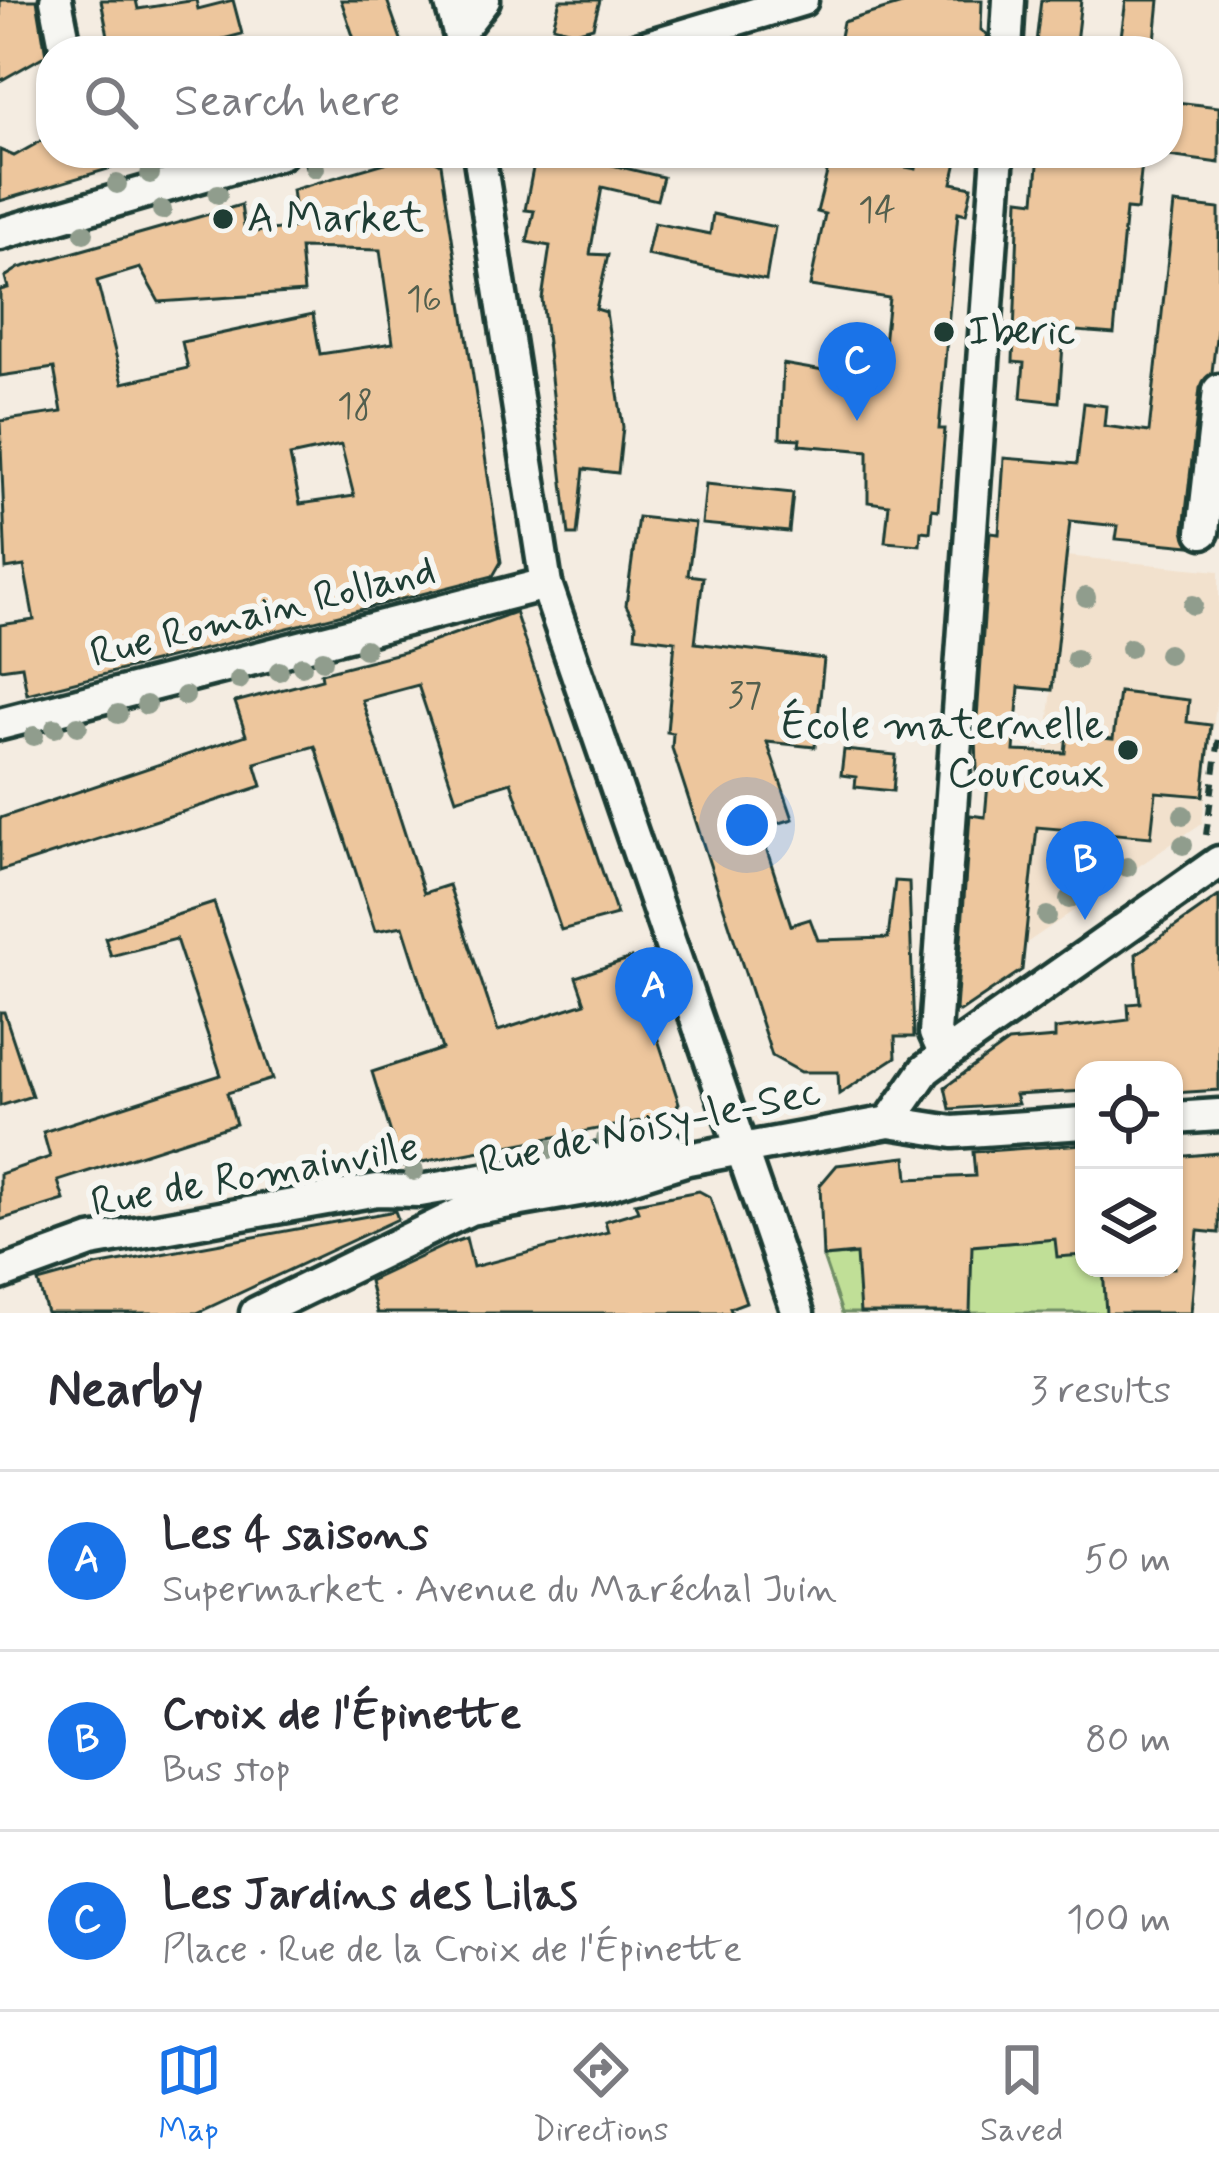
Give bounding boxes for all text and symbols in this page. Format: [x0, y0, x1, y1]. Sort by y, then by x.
search box [36, 36, 1183, 168]
icon: search [78, 69, 144, 135]
text: Search here [174, 73, 401, 132]
house number: 14 [858, 188, 896, 235]
place label: A Market [247, 192, 425, 247]
marker: A Market [210, 206, 236, 232]
house number: 16 [406, 277, 442, 324]
place label: Iberic [968, 305, 1076, 360]
marker: Iberic [931, 319, 957, 345]
pin: C [818, 322, 896, 421]
house number: 18 [337, 384, 373, 431]
street label: Rue Romain Rolland [85, 544, 441, 682]
house number: 37 [728, 673, 762, 720]
place label: École maternelle Courcoux [781, 698, 1104, 802]
marker: École maternelle Courcoux [1115, 737, 1141, 763]
your location [717, 795, 777, 855]
pin: B [1046, 821, 1124, 920]
pin: A [615, 947, 693, 1046]
map controls [1075, 1061, 1183, 1277]
button: locate [1075, 1061, 1183, 1169]
street label: Rue de Noisy-le-Sec [474, 1065, 826, 1191]
street label: Rue de Romainville [87, 1120, 423, 1232]
button: layers [1075, 1169, 1183, 1277]
text: Nearby [48, 1358, 203, 1424]
text: 3 results [1030, 1366, 1171, 1417]
text: Les 4 saisons [162, 1506, 428, 1565]
text: A [74, 1535, 100, 1586]
text: 50 m [1084, 1535, 1171, 1586]
text: Supermarket · Avenue du Maréchal Juin [162, 1565, 837, 1616]
text: Croix de l'Épinette [162, 1686, 521, 1745]
text: B [75, 1715, 99, 1766]
text: 80 m [1085, 1715, 1171, 1766]
text: Bus stop [162, 1745, 291, 1796]
text: Les Jardins des Lilas [162, 1866, 578, 1925]
text: C [73, 1895, 101, 1946]
text: 100 m [1066, 1895, 1171, 1946]
text: Place · Rue de la Croix de l'Épinette [162, 1925, 742, 1976]
tab: Map [156, 2037, 222, 2153]
tab: Directions [533, 2037, 669, 2153]
tab: Saved [980, 2037, 1063, 2153]

